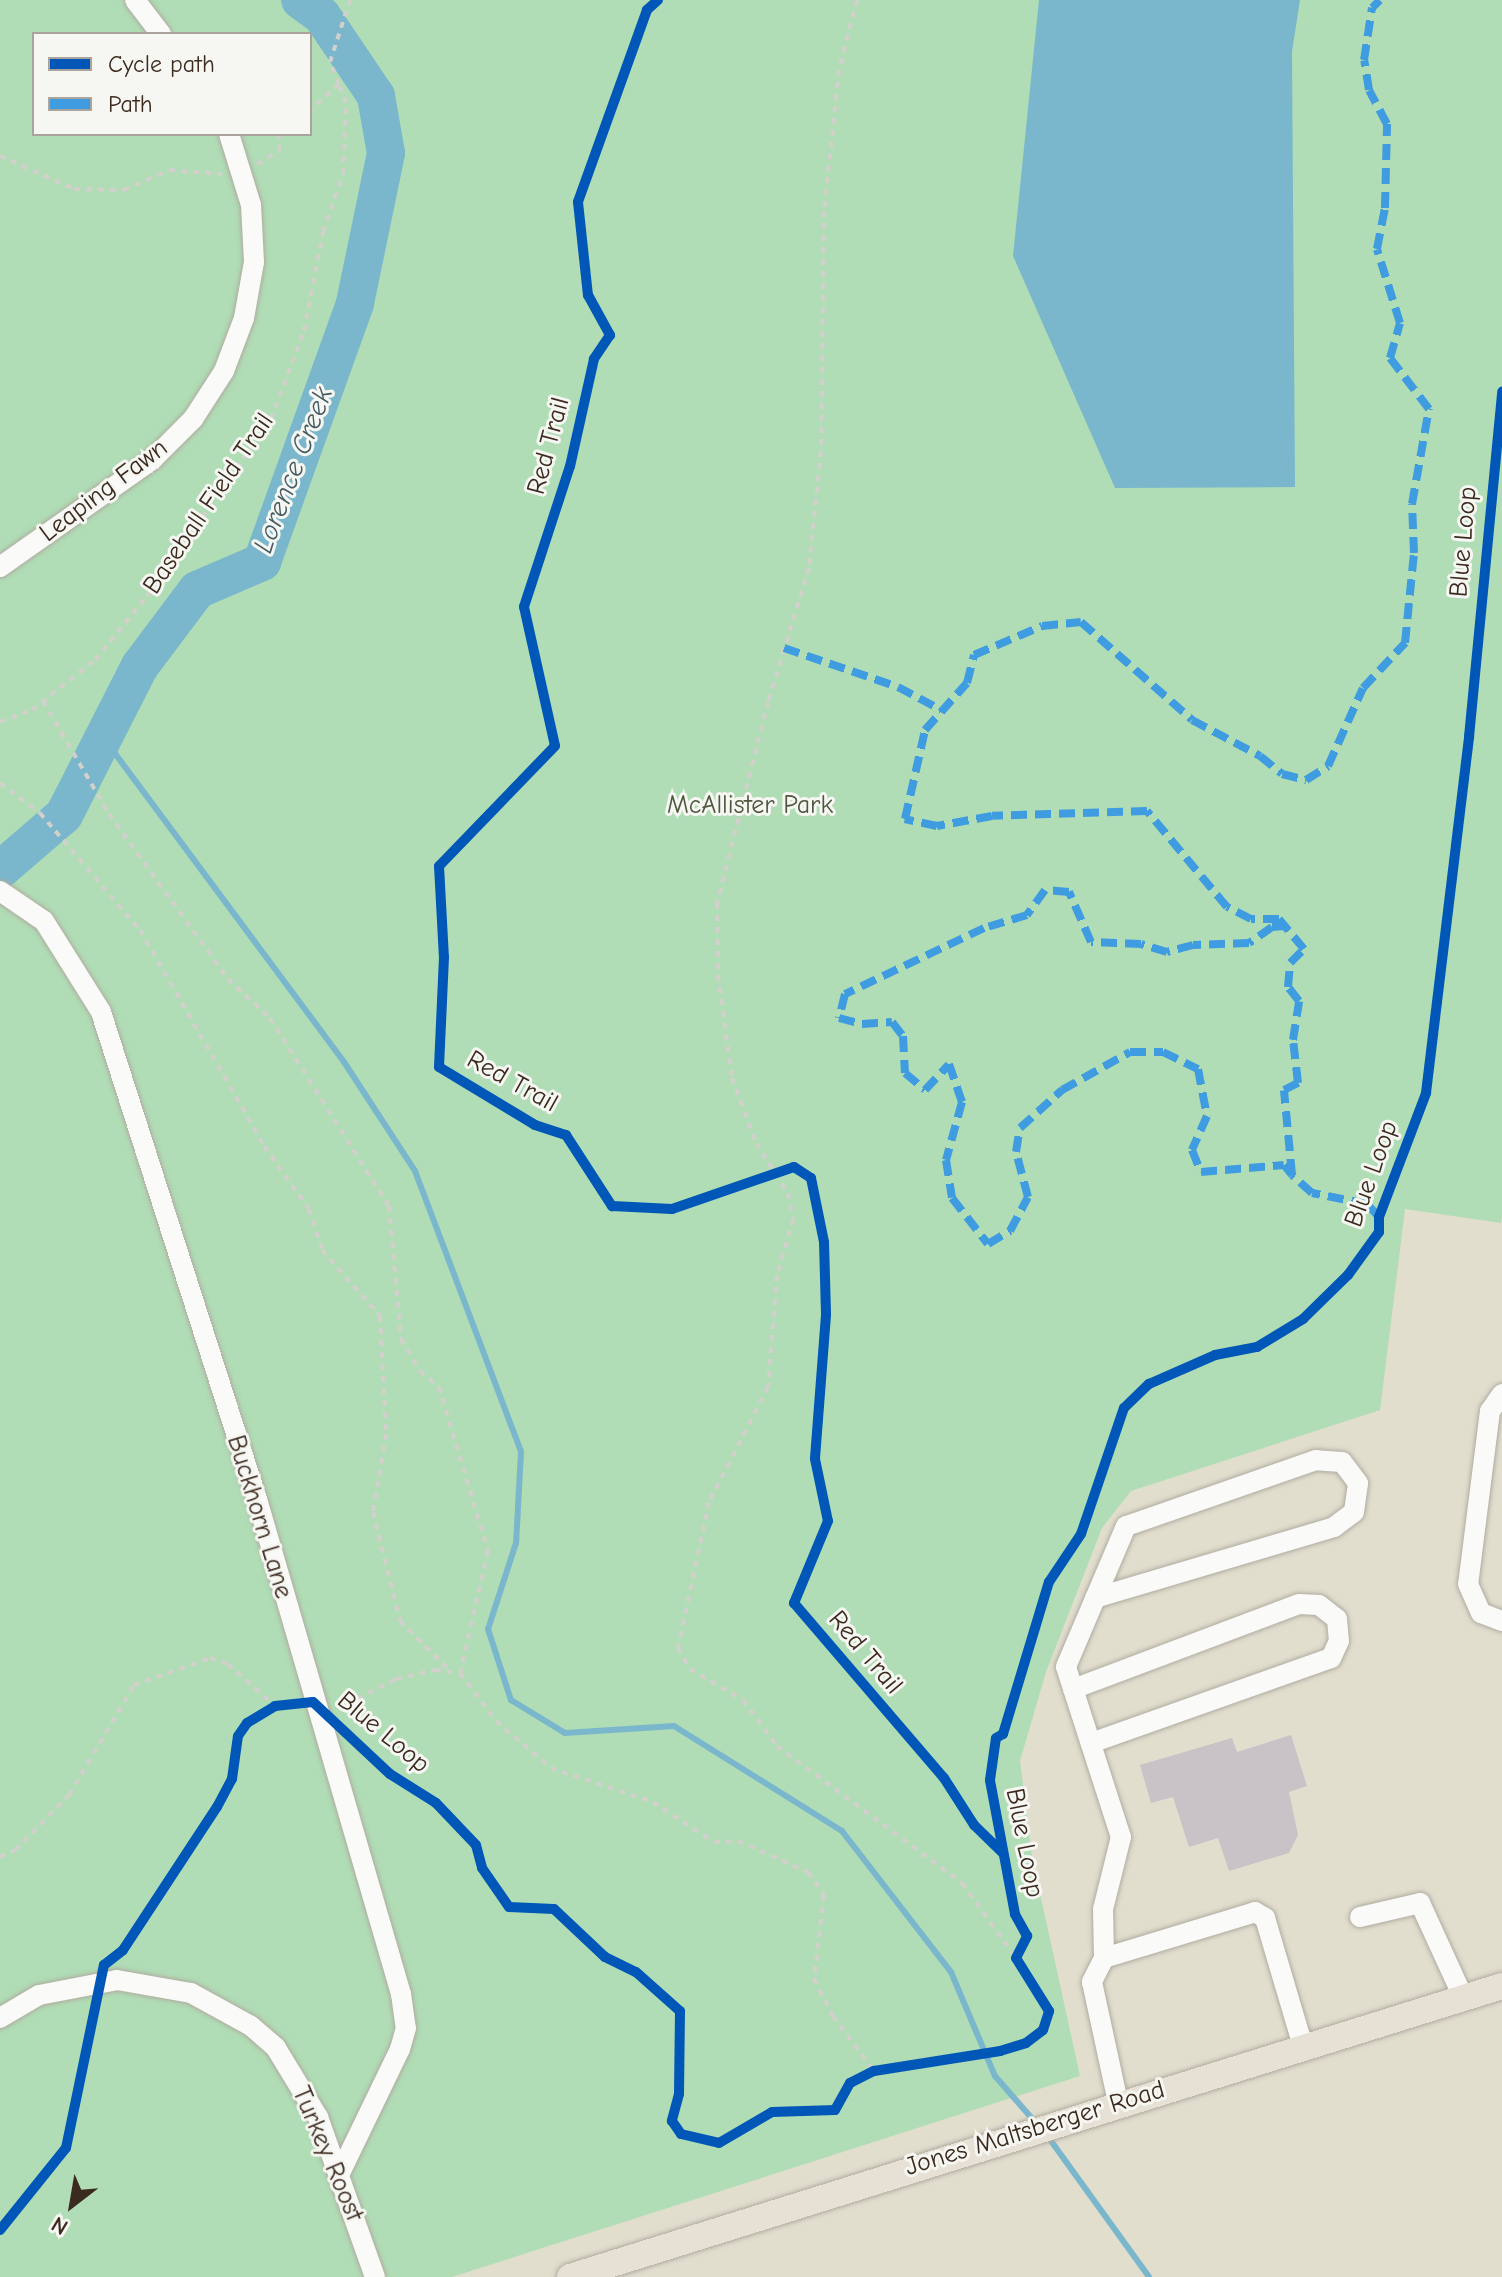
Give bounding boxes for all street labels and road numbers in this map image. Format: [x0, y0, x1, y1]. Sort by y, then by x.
street label: Red Trail [521, 394, 577, 498]
street label: Baseball Field Trail [137, 408, 281, 600]
street label: Leaping Fawn [34, 433, 174, 549]
street label: Blue Loop [1444, 486, 1484, 598]
street label: Red Trail [461, 1044, 563, 1120]
street label: Blue Loop [1338, 1117, 1406, 1231]
street label: Buckhorn Lane [219, 1432, 299, 1602]
street label: Red Trail [821, 1605, 909, 1701]
street label: Blue Loop [331, 1685, 435, 1781]
street label: Blue Loop [998, 1786, 1050, 1900]
street label: Jones Maltsberger Road [901, 2075, 1169, 2183]
street label: Turkey Roost [285, 2082, 369, 2226]

